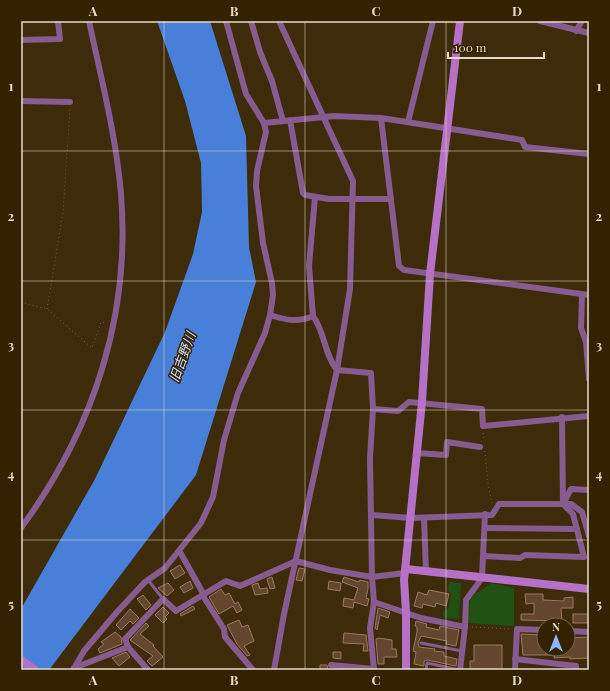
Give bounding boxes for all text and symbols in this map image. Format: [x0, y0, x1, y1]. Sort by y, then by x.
text: A [88, 2, 98, 19]
text: B [230, 2, 239, 19]
text: C [371, 2, 381, 19]
text: D [512, 2, 522, 19]
scale bar [448, 34, 544, 60]
text: 100 m [454, 39, 487, 55]
text: 1 [9, 77, 14, 94]
text: 1 [597, 77, 602, 94]
text: 2 [8, 207, 15, 224]
text: 2 [596, 207, 603, 224]
water label: 旧吉野川 [165, 328, 199, 384]
text: 3 [8, 336, 14, 353]
text: 3 [596, 336, 602, 353]
text: 4 [8, 465, 15, 482]
text: 4 [596, 465, 603, 482]
text: 5 [8, 595, 14, 612]
text: 5 [596, 595, 602, 612]
north arrow [536, 617, 576, 657]
text: N [552, 619, 560, 634]
text: A [88, 671, 98, 688]
text: B [230, 671, 239, 688]
text: C [371, 671, 381, 688]
text: D [512, 671, 522, 688]

